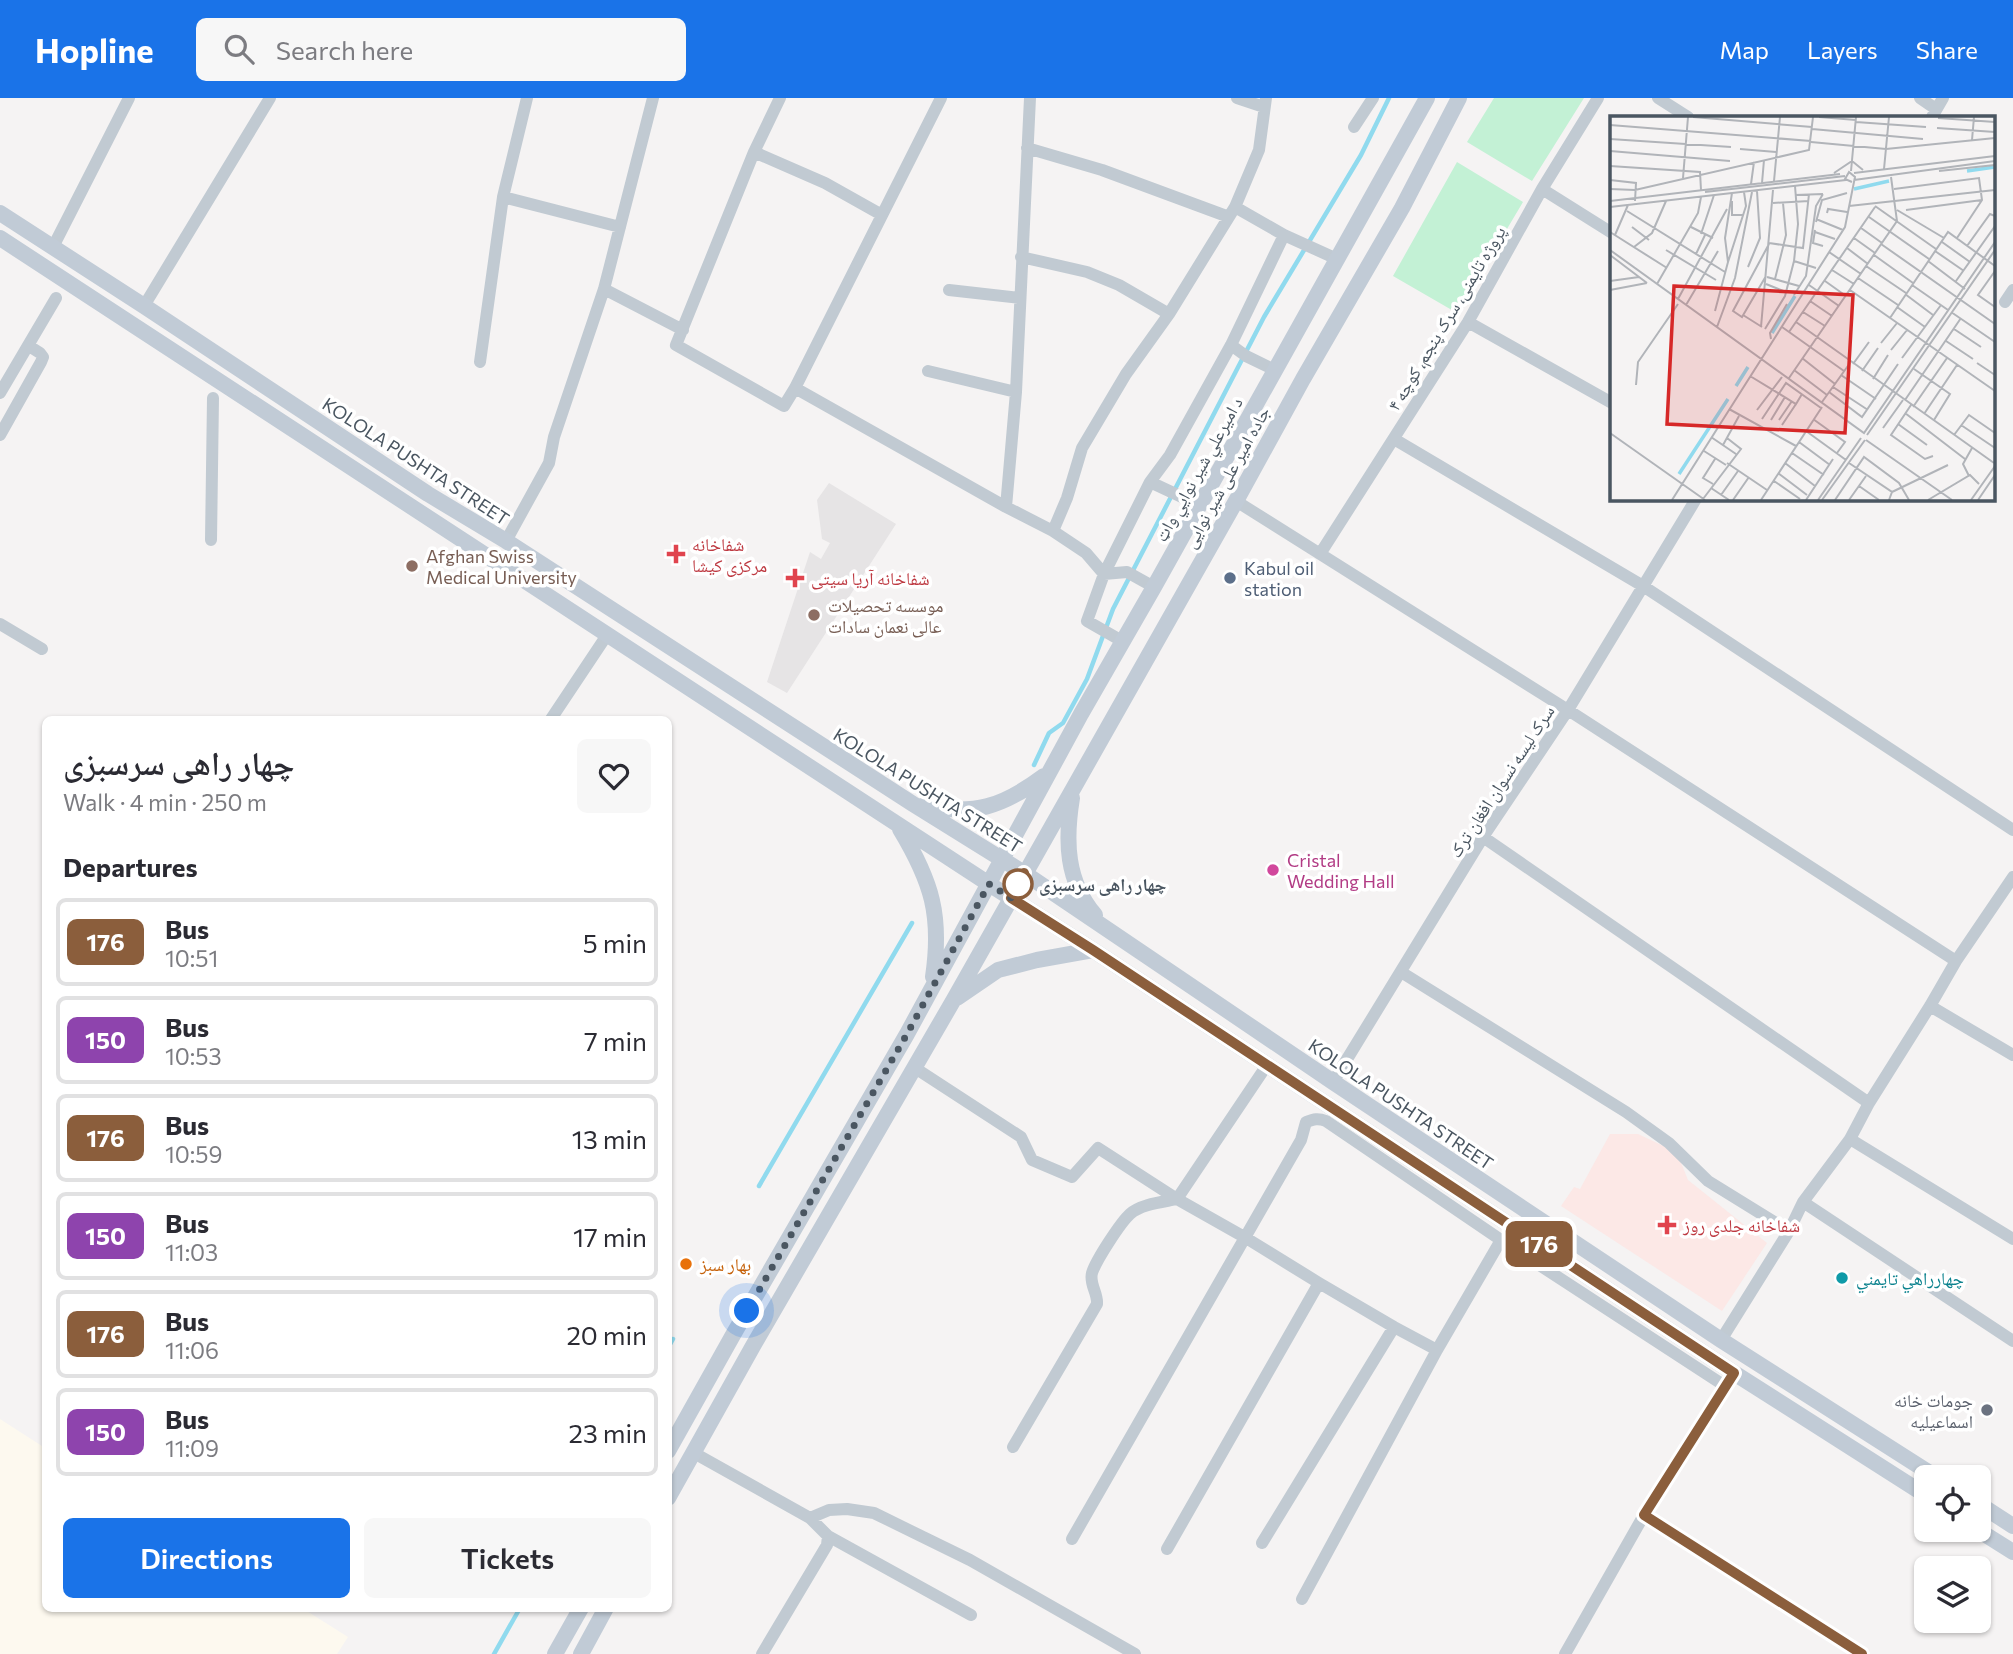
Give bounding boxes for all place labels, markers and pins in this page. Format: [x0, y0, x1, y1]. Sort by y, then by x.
place label: شفاخانه مرکزی کیشا [692, 533, 767, 577]
marker: شفاخانه مرکزی کیشا [666, 544, 686, 564]
place label: Afghan Swiss Medical University [426, 545, 577, 588]
place label: Kabul oil station [1244, 557, 1314, 600]
marker: Afghan Swiss Medical University [404, 558, 420, 574]
place label: شفاخانه آریا سیتی [811, 567, 929, 590]
marker: شفاخانه آریا سیتی [785, 568, 805, 588]
marker: Kabul oil station [1222, 570, 1238, 586]
place label: موسسه تحصیلات عالی نعمان سادات [828, 594, 944, 638]
marker: موسسه تحصیلات عالی نعمان سادات [806, 607, 822, 623]
place label: Cristal Wedding Hall [1287, 849, 1395, 892]
marker: Cristal Wedding Hall [1265, 862, 1281, 878]
marker: چهار راهی سرسبزی [1003, 869, 1033, 899]
place label: چهار راهی سرسبزی [1039, 873, 1167, 896]
place label: شفاخانه جلدی روز [1682, 1214, 1800, 1237]
marker: شفاخانه جلدی روز [1657, 1215, 1677, 1235]
place label: بهار سبز [699, 1253, 751, 1276]
marker: بهار سبز [678, 1256, 694, 1272]
place label: چهارراهي تايمني [1856, 1267, 1964, 1294]
marker: چهارراهي تايمني [1834, 1270, 1850, 1286]
place label: جومات خانه اسماعيليه [1894, 1389, 1973, 1432]
marker: جومات خانه اسماعيليه [1979, 1402, 1995, 1418]

